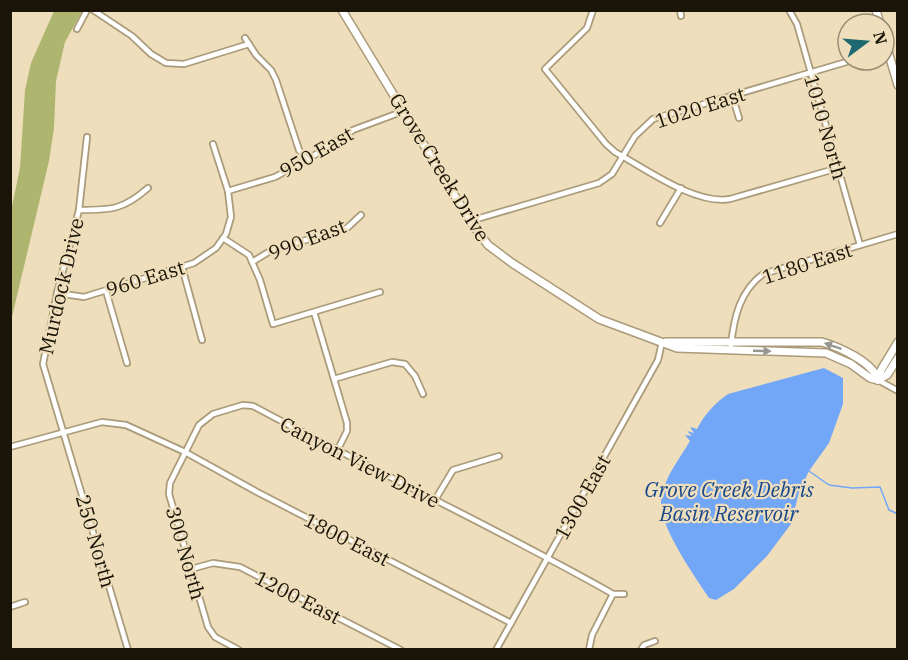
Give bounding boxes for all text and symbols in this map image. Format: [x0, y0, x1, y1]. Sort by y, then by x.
north arrow [836, 12, 896, 72]
text: N [869, 29, 892, 47]
street label: 1010 North [798, 71, 854, 183]
street label: 1020 East [652, 80, 748, 134]
street label: Grove Creek Drive [384, 88, 496, 246]
street label: 950 East [274, 120, 358, 184]
street label: 990 East [264, 212, 350, 266]
street label: Murdock Drive [32, 215, 90, 357]
street label: 1180 East [759, 236, 855, 290]
street label: 960 East [102, 253, 188, 303]
one-way arrow [823, 341, 841, 351]
one-way arrow [752, 346, 771, 356]
street label: Canyon View Drive [275, 410, 445, 514]
street label: 1300 East [548, 450, 616, 544]
water label: Grove Creek Debris Basin Reservoir [644, 475, 814, 527]
street label: 250 North [70, 491, 122, 591]
street label: 300 North [160, 503, 212, 603]
street label: 1800 East [299, 506, 395, 572]
street label: 1200 East [250, 564, 346, 630]

